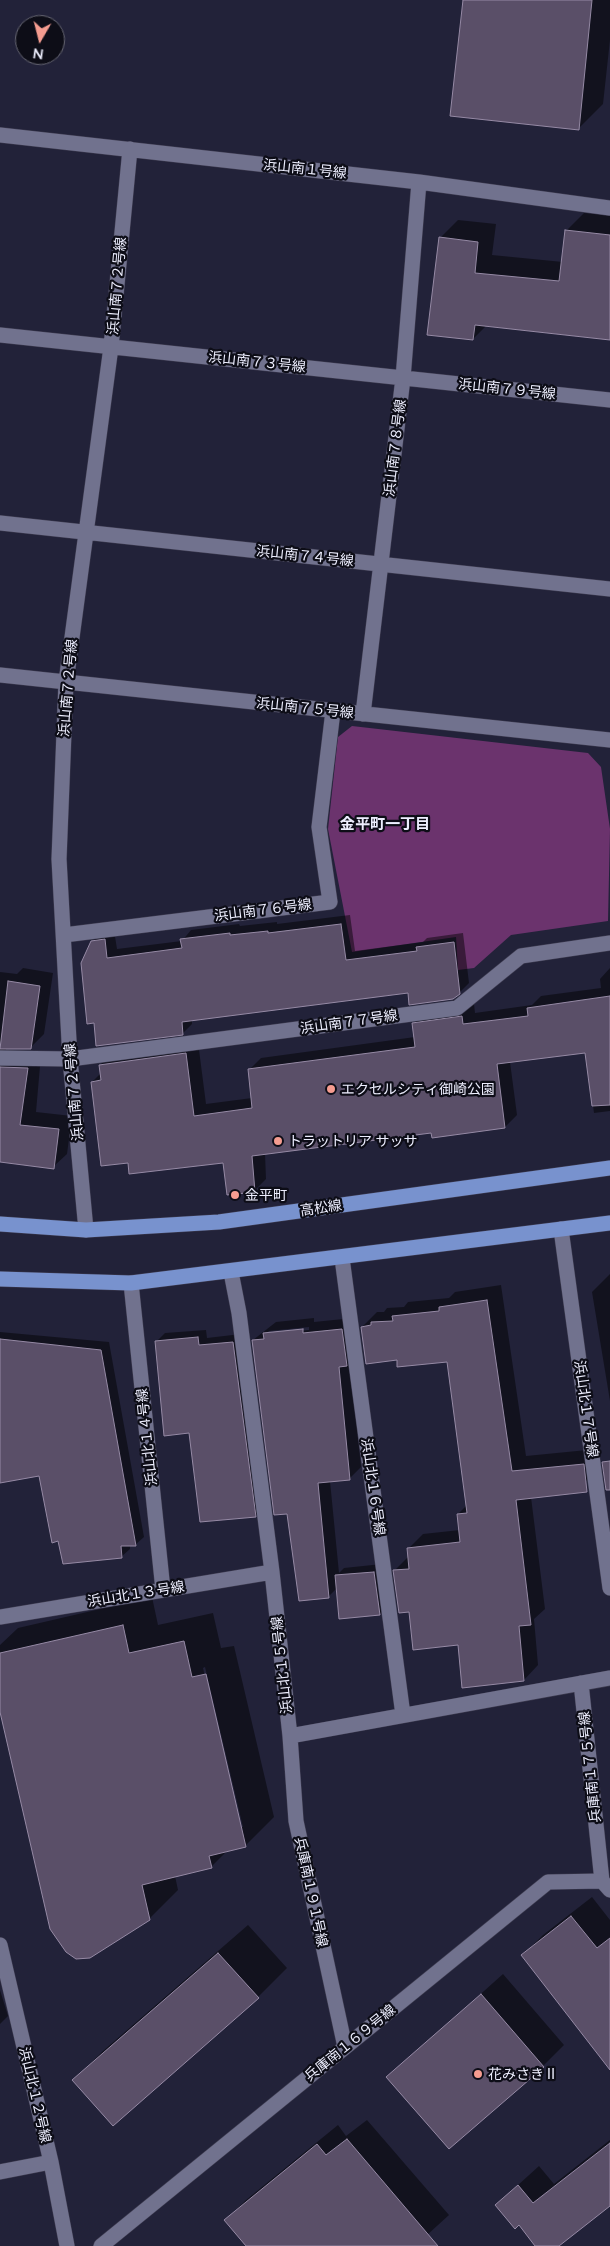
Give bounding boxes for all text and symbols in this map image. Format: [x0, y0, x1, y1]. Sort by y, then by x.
north arrow [15, 15, 65, 65]
text: N [31, 45, 45, 64]
street label: 浜山南１号線 [262, 156, 348, 182]
street label: 浜山南７２号線 [104, 236, 130, 336]
street label: 浜山南７３号線 [207, 349, 307, 375]
street label: 浜山南７９号線 [457, 376, 557, 402]
street label: 浜山南７８号線 [381, 398, 409, 498]
street label: 浜山南７４号線 [255, 543, 355, 569]
street label: 浜山南７２号線 [55, 638, 81, 738]
street label: 浜山南７５号線 [255, 695, 355, 721]
district label: 金平町一丁目 [340, 815, 430, 833]
street label: 浜山南７６号線 [213, 896, 313, 924]
street label: 浜山南７７号線 [299, 1007, 399, 1037]
street label: 浜山南７２号線 [61, 1042, 87, 1142]
place label: エクセルシティ御崎公園 [341, 1081, 495, 1097]
marker: エクセルシティ御崎公園 [325, 1083, 337, 1095]
place label: トラットリア サッサ [288, 1133, 418, 1149]
marker: トラットリア サッサ [272, 1135, 284, 1147]
place label: 金平町 [245, 1187, 287, 1203]
marker: 金平町 [229, 1189, 241, 1201]
street label: 高松線 [299, 1197, 343, 1219]
street label: 浜山北１７号線 [571, 1359, 601, 1459]
street label: 浜山北１４号線 [134, 1387, 160, 1487]
street label: 浜山北１６号線 [358, 1437, 388, 1537]
street label: 浜山北１３号線 [86, 1578, 186, 1610]
street label: 浜山北１５号線 [269, 1615, 295, 1715]
street label: 兵庫南１７５号線 [576, 1710, 604, 1824]
street label: 兵庫南１９１号線 [291, 1835, 331, 1949]
street label: 兵庫南１６９号線 [301, 2001, 399, 2085]
street label: 浜山北１２号線 [16, 2045, 54, 2145]
place label: 花みさきⅡ [488, 2066, 558, 2082]
marker: 花みさきⅡ [472, 2068, 484, 2080]

